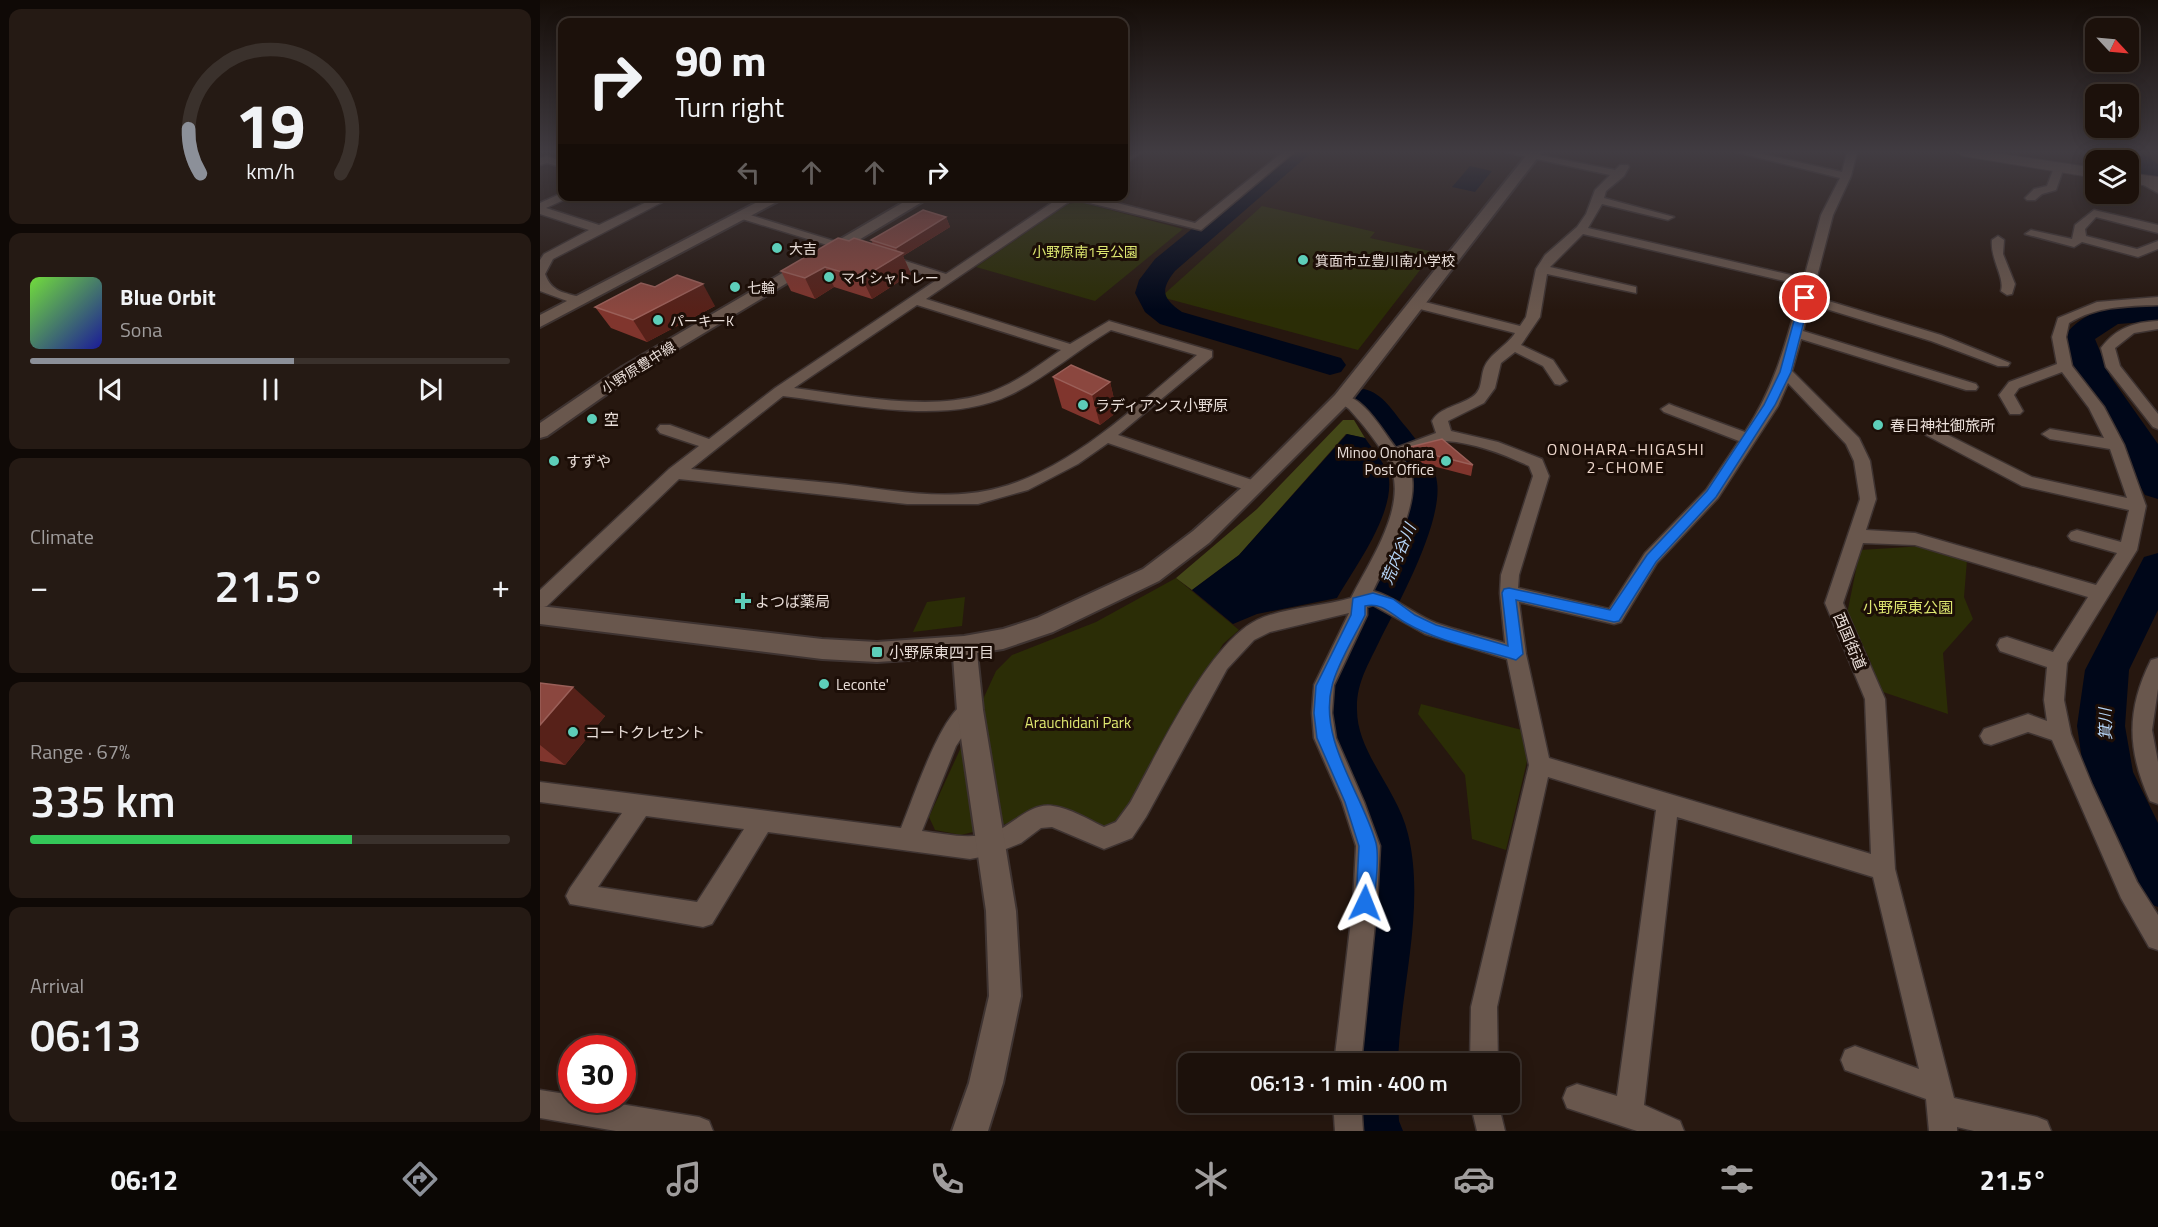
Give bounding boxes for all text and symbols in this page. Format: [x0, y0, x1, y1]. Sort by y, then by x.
north arrow [2085, 18, 2139, 72]
map controls [2085, 18, 2139, 204]
text: 90 m [675, 28, 767, 92]
icon: right [576, 42, 654, 120]
text: 19 [235, 77, 305, 172]
button: sound [2085, 84, 2139, 138]
text: Turn right [675, 86, 784, 127]
button: layers [2085, 150, 2139, 204]
text: km/h [246, 155, 294, 187]
icon: left [732, 156, 765, 189]
icon: ahead [795, 156, 828, 189]
icon: ahead [858, 156, 891, 189]
icon: right [921, 156, 954, 189]
place label: 大吉 [789, 238, 817, 259]
marker: 大吉 [770, 241, 784, 255]
park label: 小野原南1号公園 [1032, 241, 1138, 262]
place label: 箕面市立豊川南小学校 [1315, 250, 1455, 271]
marker: 箕面市立豊川南小学校 [1296, 253, 1310, 267]
place label: マイシャトレー [841, 267, 939, 288]
marker: マイシャトレー [822, 270, 836, 284]
pin [1779, 272, 1830, 323]
place label: 七輪 [747, 277, 775, 298]
text: Blue Orbit [120, 280, 216, 314]
marker: 七輪 [728, 280, 742, 294]
icon: arrive [1788, 281, 1821, 314]
place label: パーキーK [670, 310, 734, 331]
marker: パーキーK [651, 313, 665, 327]
text: Sona [120, 314, 162, 345]
street label: 小野原豊中線 [597, 336, 679, 398]
icon: previous [94, 373, 127, 406]
icon: pause [254, 373, 287, 406]
icon: next [414, 373, 447, 406]
place label: ラディアンス小野原 [1095, 394, 1228, 417]
marker: ラディアンス小野原 [1076, 398, 1090, 412]
place label: 空 [604, 408, 619, 431]
marker: 空 [585, 412, 599, 426]
place label: 春日神社御旅所 [1890, 414, 1995, 437]
marker: 春日神社御旅所 [1871, 418, 1885, 432]
district label: ONOHARA-HIGASHI 2-CHOME [1547, 437, 1705, 479]
place label: Minoo Onohara Post Office [1337, 441, 1434, 481]
place label: すずや [566, 450, 611, 473]
marker: すずや [547, 454, 561, 468]
marker: Minoo Onohara Post Office [1439, 454, 1453, 468]
water label: 荒内谷川 [1374, 518, 1422, 588]
text: Climate [30, 521, 94, 552]
text: 21.5° [214, 551, 326, 619]
text: − [30, 561, 48, 611]
text: + [492, 561, 510, 611]
place label: よつば薬局 [755, 590, 830, 613]
marker: よつば薬局 [736, 594, 750, 608]
park label: 小野原東公園 [1863, 596, 1953, 619]
street label: 西国街道 [1828, 609, 1872, 673]
place label: 小野原東四丁目 [889, 641, 994, 664]
marker: 小野原東四丁目 [870, 645, 884, 659]
place label: Leconte' [836, 673, 889, 696]
marker: Leconte' [817, 677, 831, 691]
water label: 箕川 [2093, 706, 2117, 740]
park label: Arauchidani Park [1025, 711, 1131, 734]
place label: コートクレセント [585, 721, 705, 744]
marker: コートクレセント [566, 725, 580, 739]
text: Range · 67% [30, 736, 130, 767]
text: 335 km [30, 766, 176, 834]
position arrow [1333, 871, 1397, 935]
text: Arrival [30, 970, 84, 1001]
text: 06:13 [30, 1000, 142, 1068]
speed limit sign: 30 [558, 1035, 636, 1113]
text: 06:13 · 1 min · 400 m [1250, 1066, 1448, 1100]
icon: directions [399, 1158, 441, 1200]
icon: music [663, 1158, 705, 1200]
icon: phone [926, 1158, 968, 1200]
icon: climate [1190, 1158, 1232, 1200]
icon: car [1453, 1158, 1495, 1200]
icon: filters [1716, 1158, 1758, 1200]
text: 06:12 [111, 1159, 178, 1200]
text: 21.5° [1980, 1159, 2047, 1200]

